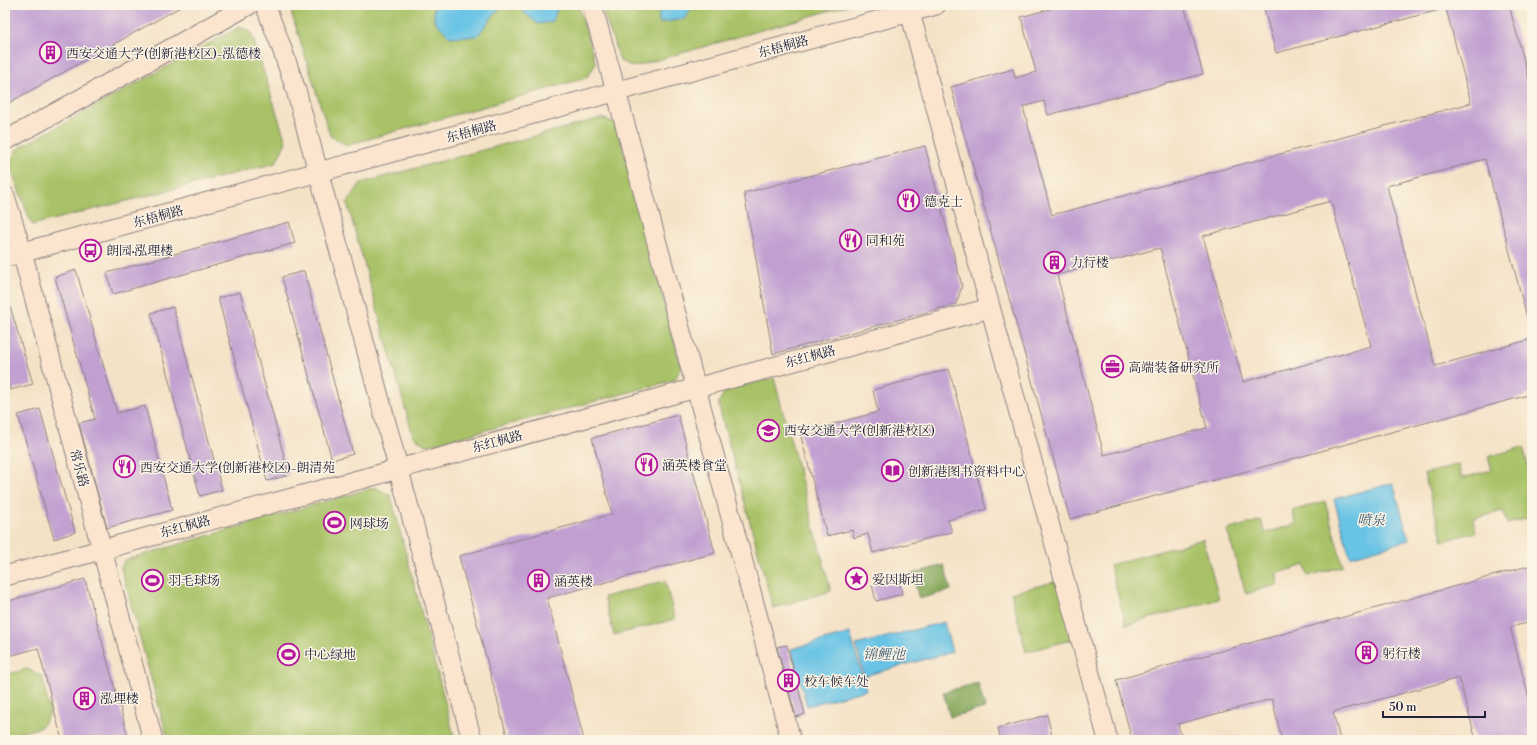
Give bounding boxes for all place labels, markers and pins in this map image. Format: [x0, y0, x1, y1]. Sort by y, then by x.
building icon: 西安交通大学(创新港校区)-泓德楼 [38, 40, 64, 66]
place label: 西安交通大学(创新港校区)-泓德楼 [66, 46, 261, 62]
restaurant icon: 德克士 [895, 188, 921, 214]
place label: 德克士 [924, 194, 963, 210]
restaurant icon: 同和苑 [838, 227, 864, 253]
place label: 同和苑 [866, 233, 905, 249]
bus stop icon: 朗园·泓理楼 [77, 237, 103, 263]
place label: 朗园·泓理楼 [106, 243, 173, 259]
building icon: 力行楼 [1041, 249, 1067, 275]
place label: 力行楼 [1070, 255, 1109, 271]
office icon: 高端装备研究所 [1100, 354, 1126, 380]
place label: 高端装备研究所 [1128, 360, 1219, 376]
school or university icon: 西安交通大学(创新港校区) [755, 417, 781, 443]
place label: 西安交通大学(创新港校区) [784, 423, 935, 439]
restaurant icon: 涵英楼食堂 [633, 452, 659, 478]
restaurant icon: 西安交通大学(创新港校区)-朗清苑 [112, 454, 138, 480]
place label: 涵英楼食堂 [662, 458, 727, 474]
library icon: 创新港图书资料中心 [880, 458, 906, 484]
place label: 西安交通大学(创新港校区)-朗清苑 [140, 460, 335, 476]
place label: 创新港图书资料中心 [908, 464, 1025, 480]
sports icon: 网球场 [321, 510, 347, 536]
place label: 网球场 [350, 516, 389, 532]
place icon: 爱因斯坦 [843, 566, 869, 592]
sports icon: 羽毛球场 [139, 567, 165, 593]
building icon: 涵英楼 [525, 568, 551, 594]
place label: 爱因斯坦 [872, 572, 924, 588]
place label: 羽毛球场 [168, 573, 220, 589]
place label: 涵英楼 [554, 574, 593, 590]
building icon: 躬行楼 [1353, 640, 1379, 666]
sports icon: 中心绿地 [276, 641, 302, 667]
place label: 躬行楼 [1382, 646, 1421, 662]
place label: 中心绿地 [304, 647, 356, 663]
building icon: 校车候车处 [776, 668, 802, 694]
place label: 校车候车处 [804, 674, 869, 690]
building icon: 泓理楼 [71, 685, 97, 711]
place label: 泓理楼 [100, 691, 139, 707]

